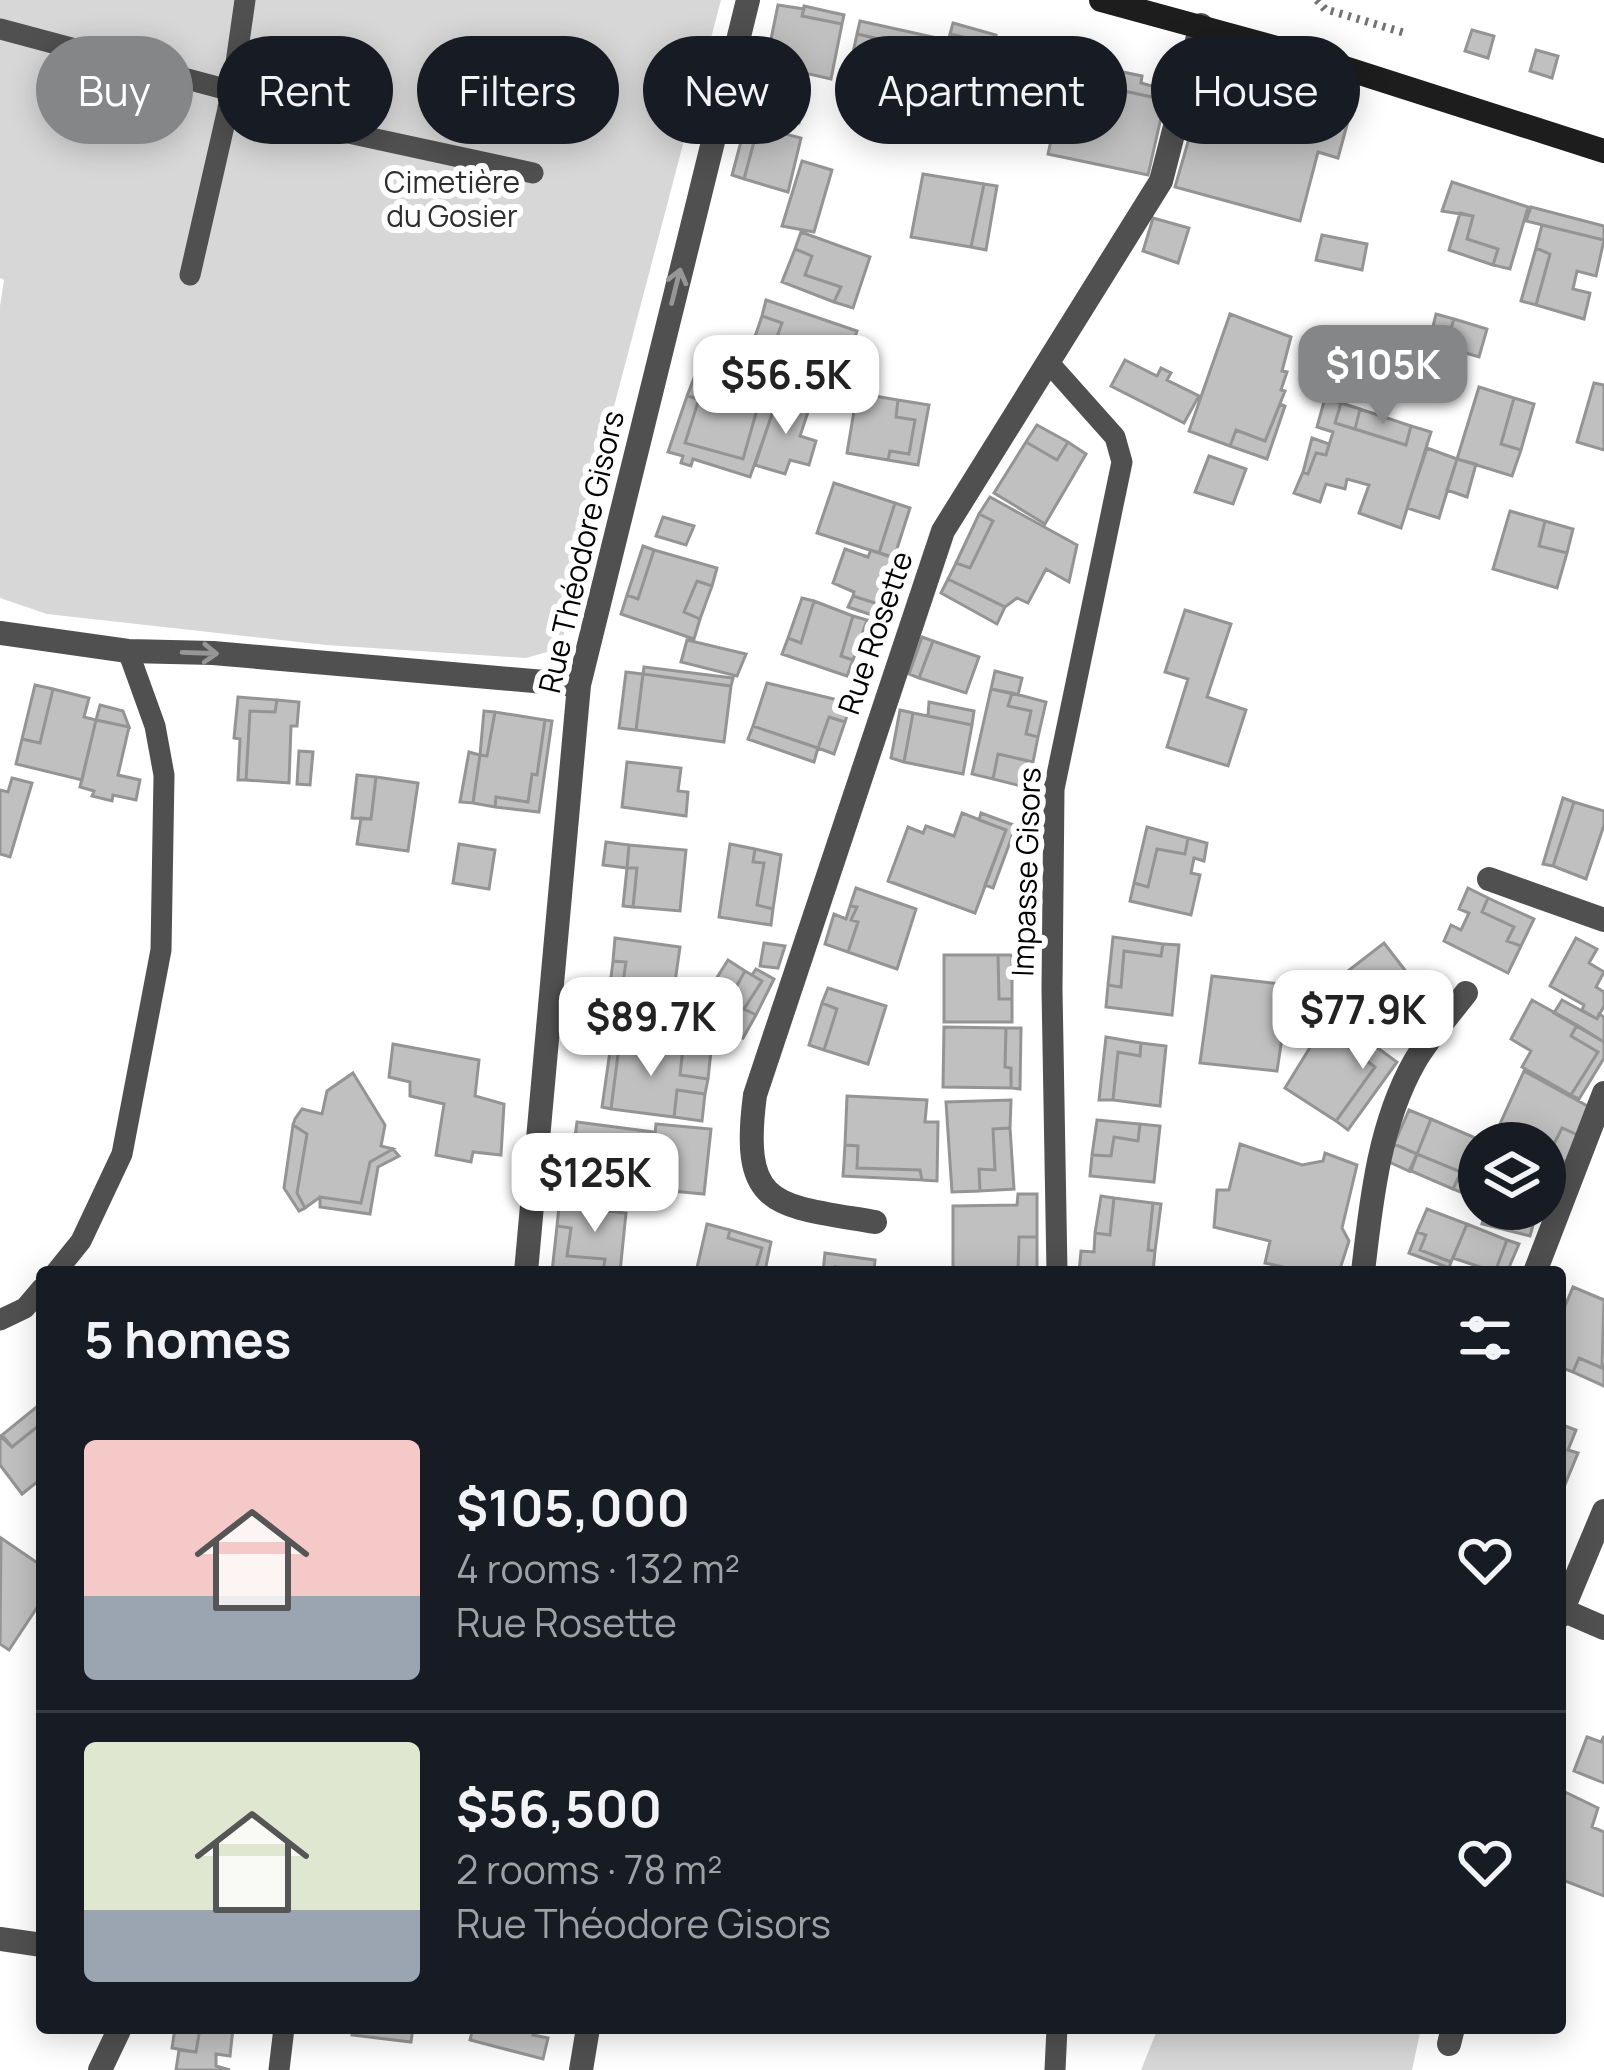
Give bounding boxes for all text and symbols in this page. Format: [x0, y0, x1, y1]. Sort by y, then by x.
chip: Buy [36, 36, 193, 144]
chip: Rent [217, 36, 393, 144]
chip: Filters [417, 36, 619, 144]
chip: New [643, 36, 811, 144]
chip: Apartment [835, 36, 1127, 144]
chip: House [1151, 36, 1360, 144]
park label: Cimetière du Gosier [384, 161, 520, 236]
one-way arrow [666, 267, 688, 305]
pin: $105K [1299, 325, 1467, 427]
pin: $56.5K [688, 335, 884, 437]
text: $105K [1325, 337, 1441, 391]
text: $56.5K [720, 347, 852, 401]
street label: Rue Théodore Gisors [528, 407, 633, 697]
street label: Rue Rosette [828, 546, 922, 719]
one-way arrow [180, 642, 219, 665]
street label: Impasse Gisors [1001, 767, 1050, 977]
pin: $77.9K [1265, 970, 1461, 1072]
pin: $89.7K [553, 977, 749, 1079]
text: $77.9K [1299, 982, 1427, 1036]
text: $89.7K [586, 989, 716, 1043]
map controls [1458, 1122, 1566, 1230]
button: layers [1458, 1122, 1566, 1230]
pin: $125K [511, 1133, 679, 1235]
text: $125K [539, 1145, 651, 1199]
text: 5 homes [84, 1304, 291, 1373]
icon: filters [1452, 1305, 1518, 1371]
text: $105,000 [456, 1472, 690, 1541]
icon: home [180, 1488, 324, 1632]
icon: heart [1452, 1527, 1518, 1593]
text: 4 rooms · 132 m² [456, 1541, 740, 1595]
text: Rue Rosette [456, 1595, 677, 1649]
text: $56,500 [456, 1773, 662, 1842]
icon: home [180, 1790, 324, 1934]
icon: heart [1452, 1829, 1518, 1895]
text: 2 rooms · 78 m² [456, 1842, 723, 1896]
text: Rue Théodore Gisors [456, 1896, 831, 1950]

